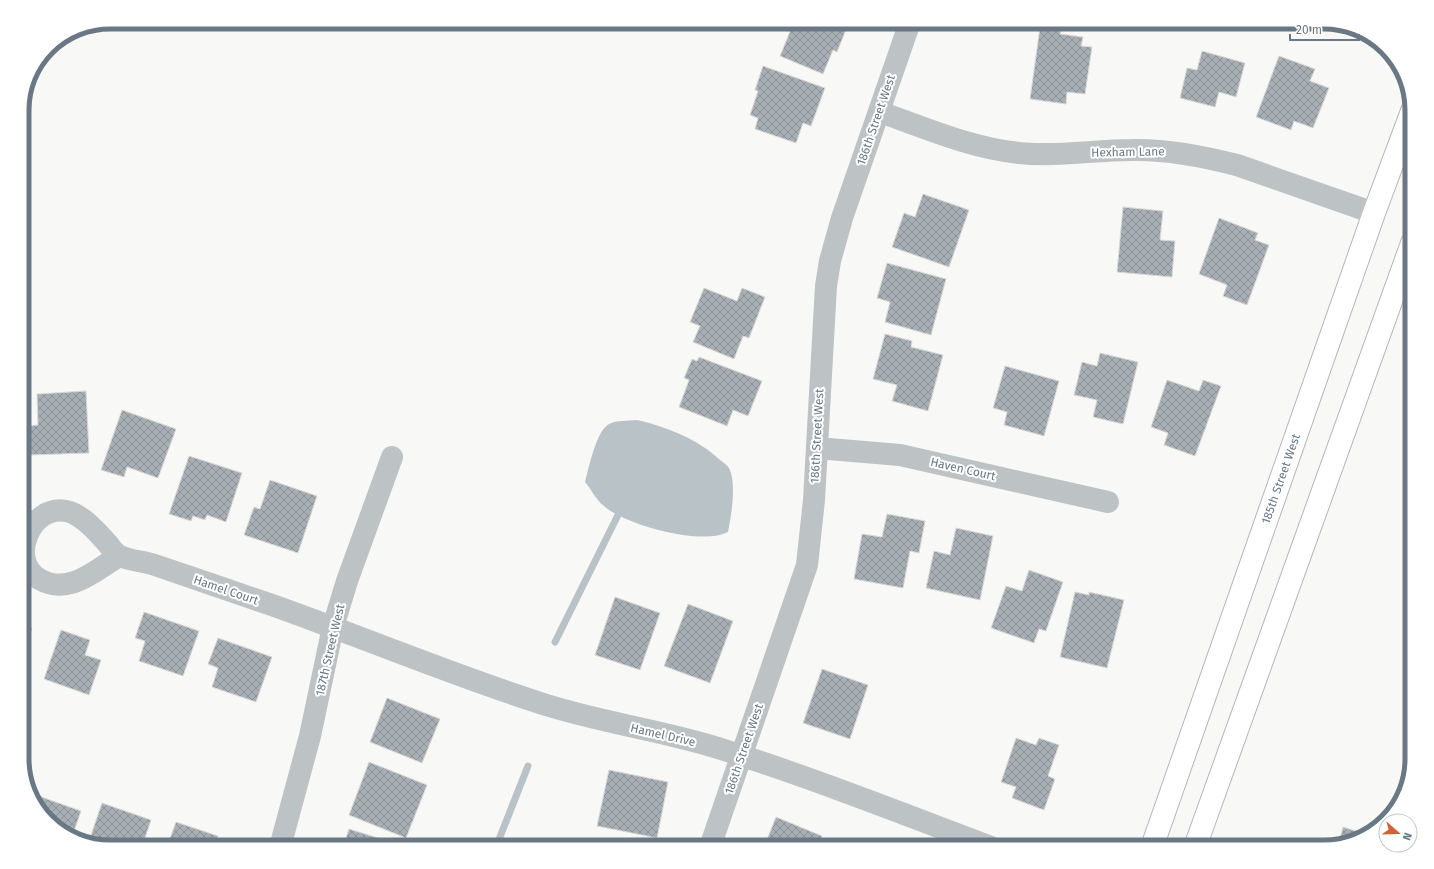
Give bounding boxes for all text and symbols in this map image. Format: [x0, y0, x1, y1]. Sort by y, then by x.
scale bar [1290, 16, 1359, 42]
text: 20 m [1296, 23, 1322, 37]
street label: 186th Street West [854, 72, 898, 167]
street label: Hexham Lane [1091, 144, 1165, 160]
street label: 186th Street West [808, 388, 827, 484]
street label: 185th Street West [1259, 431, 1303, 526]
street label: Haven Court [929, 455, 998, 483]
street label: Hamel Court [192, 572, 261, 608]
street label: 187th Street West [313, 602, 347, 697]
street label: 186th Street West [722, 701, 766, 796]
street label: Hamel Drive [629, 721, 697, 749]
north arrow [1378, 813, 1418, 853]
text: N [1400, 831, 1414, 842]

